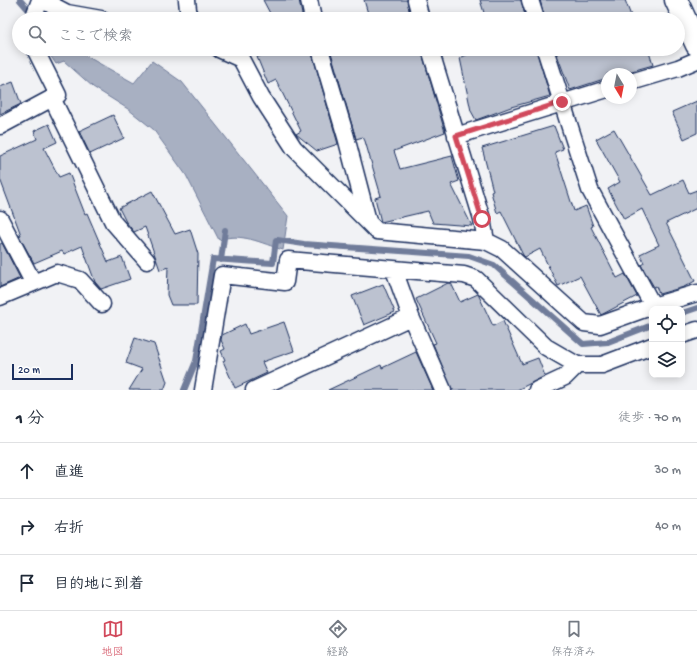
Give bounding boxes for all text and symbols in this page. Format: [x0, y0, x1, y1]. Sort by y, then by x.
search box [12, 12, 685, 56]
icon: search [26, 23, 48, 45]
text: ここで検索 [58, 28, 133, 46]
north arrow [601, 68, 637, 104]
route end [553, 93, 571, 111]
route start [473, 210, 491, 228]
map controls [649, 306, 685, 378]
button: locate [649, 306, 685, 342]
button: layers [649, 342, 685, 378]
scale bar [12, 362, 73, 381]
text: 20 m [18, 365, 40, 377]
text: 1 分 [16, 410, 44, 430]
text: 徒歩 · 70 m [618, 411, 681, 426]
icon: ahead [16, 460, 38, 482]
text: 30 m [655, 463, 681, 478]
text: 直進 [54, 464, 84, 482]
icon: right [16, 516, 38, 538]
text: 40 m [655, 519, 681, 534]
text: 右折 [54, 520, 84, 538]
icon: arrive [16, 572, 38, 594]
text: 目的地に到着 [54, 576, 144, 594]
tab: 地図 [102, 618, 124, 659]
tab: 経路 [327, 618, 349, 659]
tab: 保存済み [552, 618, 596, 659]

